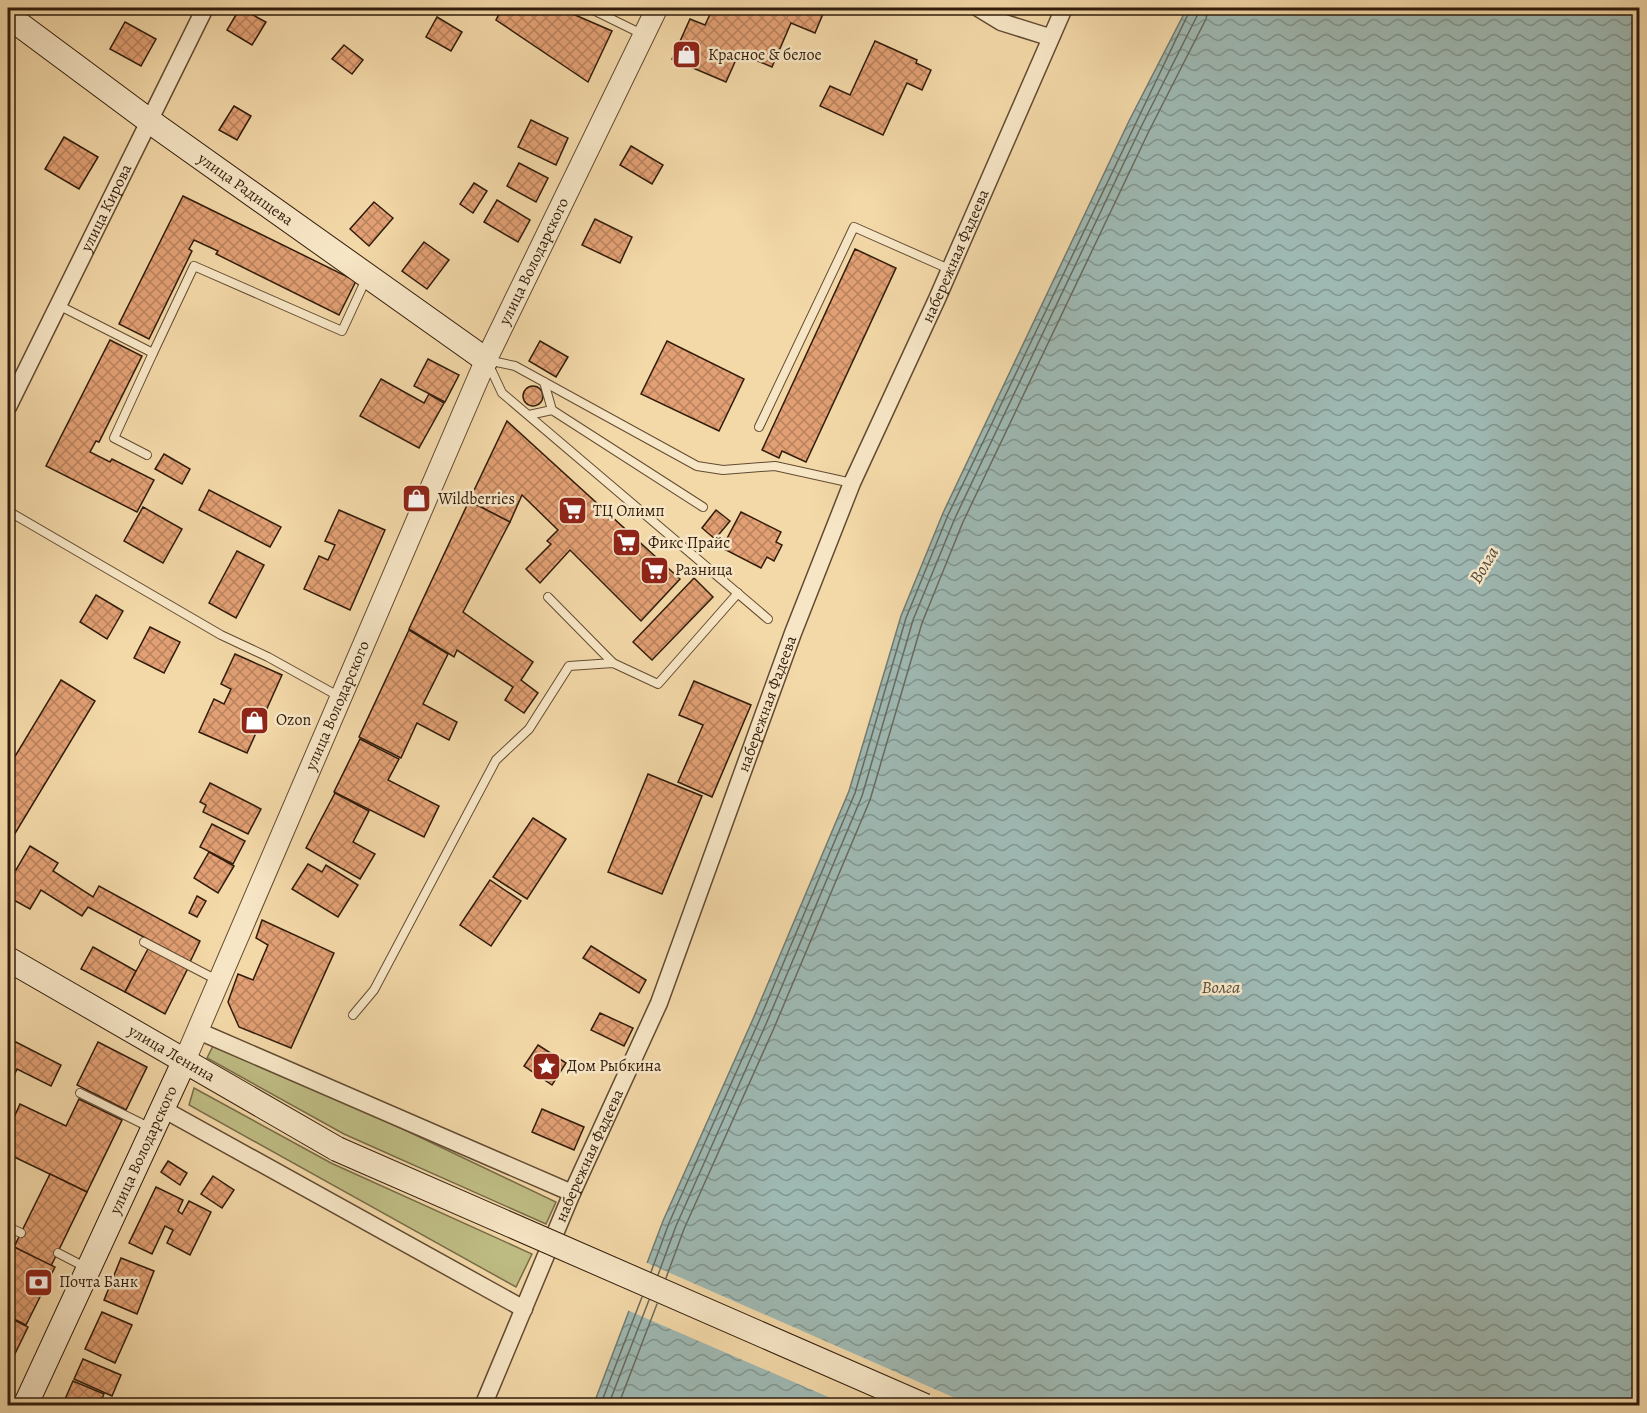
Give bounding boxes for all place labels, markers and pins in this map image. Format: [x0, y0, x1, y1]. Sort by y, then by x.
shop icon: Красное & белое [671, 39, 703, 71]
place label: Красное & белое [708, 44, 822, 66]
shop icon: Wildberries [401, 483, 433, 515]
place label: Wildberries [437, 488, 515, 510]
supermarket icon: ТЦ Олимп [556, 495, 588, 527]
place label: ТЦ Олимп [593, 500, 665, 522]
supermarket icon: Фикс Прайс [611, 527, 643, 559]
place label: Фикс Прайс [648, 532, 730, 554]
supermarket icon: Разница [638, 554, 670, 586]
place label: Разница [675, 559, 733, 581]
shop icon: Ozon [239, 704, 271, 736]
place label: Ozon [276, 709, 311, 731]
place icon: Дом Рыбкина [530, 1050, 562, 1082]
place label: Дом Рыбкина [567, 1055, 662, 1077]
bank icon: Почта Банк [22, 1266, 54, 1298]
place label: Почта Банк [59, 1271, 138, 1293]

